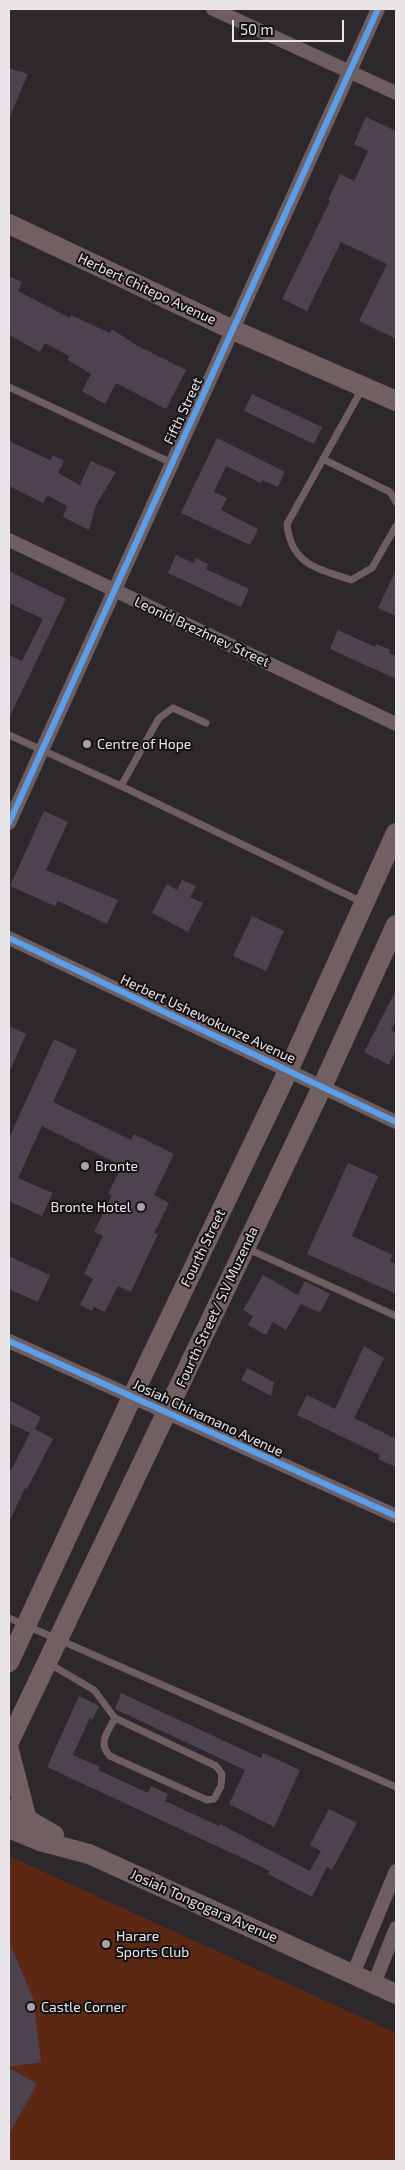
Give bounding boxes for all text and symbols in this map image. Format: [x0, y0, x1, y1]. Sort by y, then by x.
scale bar [235, 10, 348, 42]
text: 50 m [240, 20, 274, 38]
street label: Herbert Chitepo Avenue [75, 250, 219, 328]
street label: Fifth Street [160, 375, 206, 447]
street label: Leonid Brezhnev Street [132, 593, 272, 671]
place label: Centre of Hope [97, 736, 191, 752]
marker: Centre of Hope [81, 738, 93, 750]
street label: Herbert Ushewokunze Avenue [118, 971, 298, 1067]
place label: Bronte [95, 1158, 138, 1174]
marker: Bronte [79, 1160, 91, 1172]
place label: Bronte Hotel [51, 1199, 131, 1215]
marker: Bronte Hotel [135, 1201, 147, 1213]
street label: Fourth Street [177, 1206, 229, 1290]
street label: Fourth Street/ S.V Muzenda [172, 1224, 262, 1390]
street label: Josiah Chinamano Avenue [130, 1376, 286, 1460]
street label: Josiah Tongogara Avenue [128, 1866, 280, 1946]
place label: Harare Sports Club [116, 1928, 189, 1960]
marker: Harare Sports Club [100, 1938, 112, 1950]
place label: Castle Corner [41, 1999, 127, 2015]
marker: Castle Corner [25, 2001, 37, 2013]

